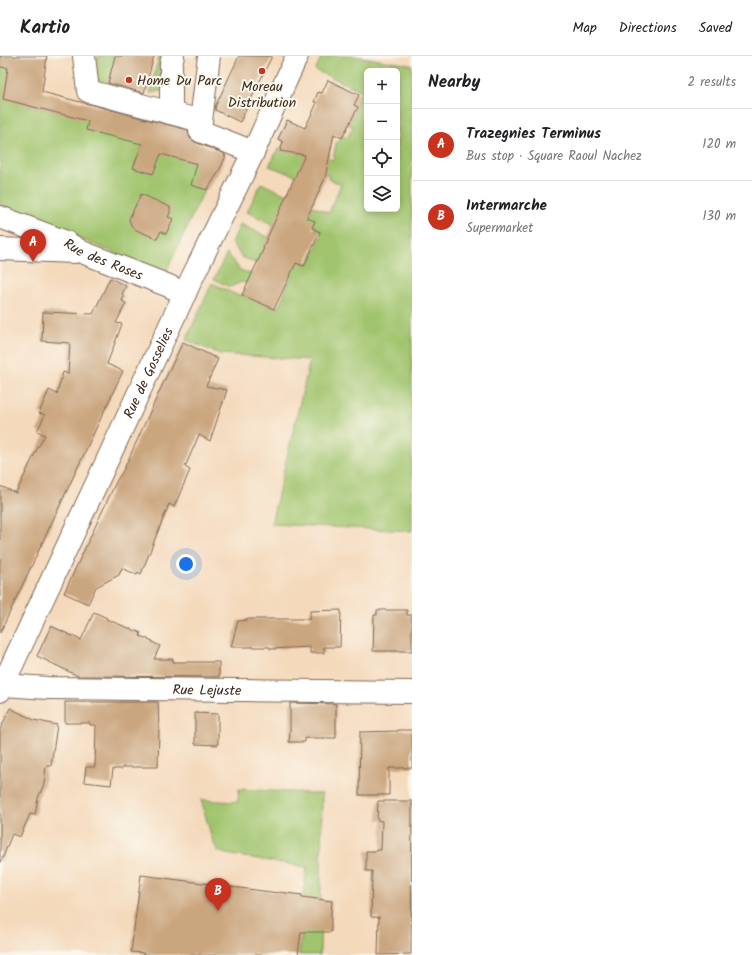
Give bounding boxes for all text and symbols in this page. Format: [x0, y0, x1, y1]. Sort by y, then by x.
text: Kartio [20, 13, 70, 43]
text: Map [572, 17, 597, 39]
text: Directions [619, 17, 677, 39]
text: Saved [699, 17, 732, 39]
marker: Moreau Distribution [257, 66, 267, 76]
map controls [364, 68, 400, 212]
button: + [364, 68, 400, 104]
text: Nearby [428, 69, 480, 96]
place label: Home Du Parc [137, 70, 222, 92]
text: 2 results [688, 72, 736, 93]
marker: Home Du Parc [124, 75, 134, 85]
place label: Moreau Distribution [228, 76, 296, 114]
button: − [364, 104, 400, 140]
text: Trazegnies Terminus [466, 122, 601, 146]
text: A [437, 134, 445, 155]
text: 120 m [702, 134, 736, 155]
button: locate [364, 140, 400, 176]
text: Bus stop · Square Raoul Nachez [466, 146, 642, 167]
button: layers [364, 176, 400, 212]
text: Intermarche [466, 194, 547, 218]
text: B [437, 206, 445, 227]
text: 130 m [702, 206, 736, 227]
text: Supermarket [466, 218, 533, 239]
pin: A [20, 229, 46, 262]
street label: Rue des Roses [59, 233, 146, 287]
street label: Rue de Gosselies [118, 324, 180, 422]
your location [176, 554, 196, 574]
street label: Rue Lejuste [172, 679, 242, 702]
pin: B [205, 878, 231, 911]

